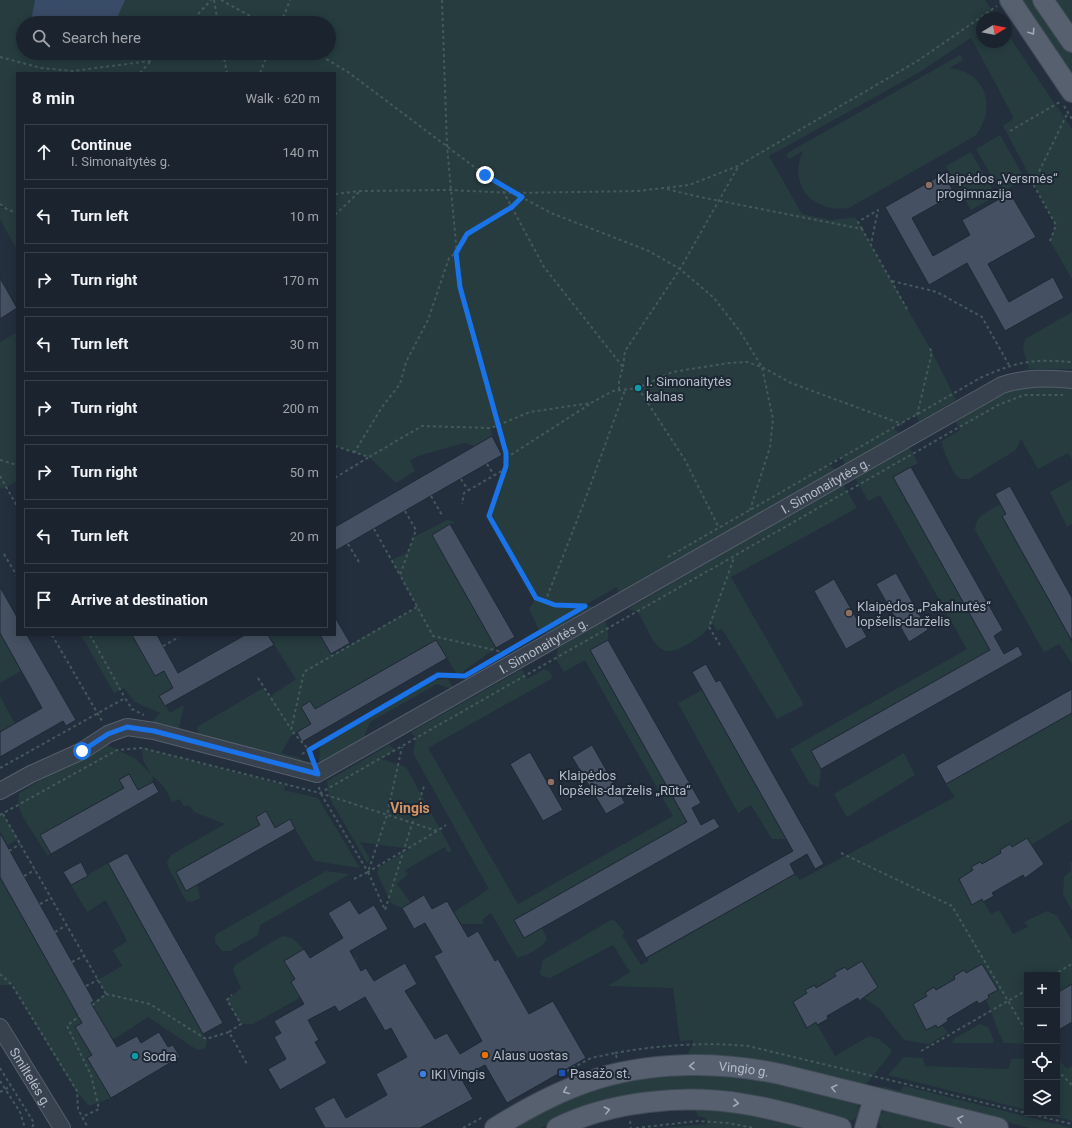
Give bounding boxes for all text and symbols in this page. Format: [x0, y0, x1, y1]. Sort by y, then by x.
north arrow [976, 12, 1012, 48]
search box [16, 16, 336, 60]
icon: search [30, 27, 52, 49]
one-way arrow [1027, 28, 1034, 35]
text: Search here [62, 29, 141, 47]
text: 8 min [32, 88, 75, 108]
text: Walk · 620 m [245, 91, 320, 106]
text: Continue [71, 136, 132, 154]
icon: ahead [33, 141, 55, 163]
text: 140 m [282, 145, 319, 160]
text: I. Simonaitytės g. [71, 154, 171, 169]
route end [476, 166, 494, 184]
place label: Klaipėdos „Versmės“ progimnazija [937, 171, 1058, 201]
marker: Klaipėdos „Versmės“ progimnazija [924, 180, 934, 190]
icon: left [33, 205, 55, 227]
text: Turn left [71, 207, 128, 225]
text: 10 m [290, 209, 319, 224]
icon: right [33, 269, 55, 291]
text: Turn right [71, 271, 137, 289]
text: 170 m [282, 273, 319, 288]
icon: left [33, 333, 55, 355]
text: Turn left [71, 335, 128, 353]
text: 30 m [290, 337, 319, 352]
place label: I. Simonaitytės kalnas [646, 374, 732, 404]
marker: I. Simonaitytės kalnas [633, 383, 643, 393]
icon: right [33, 397, 55, 419]
text: Turn right [71, 399, 137, 417]
text: 200 m [282, 401, 319, 416]
street label: I. Simonaitytės g. [778, 455, 873, 517]
icon: right [33, 461, 55, 483]
text: Turn right [71, 463, 137, 481]
text: 50 m [290, 465, 319, 480]
icon: left [33, 525, 55, 547]
text: Turn left [71, 527, 128, 545]
text: 20 m [290, 529, 319, 544]
icon: arrive [33, 589, 55, 611]
text: Arrive at destination [71, 591, 208, 609]
place label: Klaipėdos „Pakalnutės“ lopšelis-darželis [857, 599, 991, 629]
marker: Klaipėdos „Pakalnutės“ lopšelis-darželis [844, 608, 854, 618]
street label: I. Simonaitytės g. [497, 615, 591, 677]
route start [73, 742, 91, 760]
place label: Klaipėdos lopšelis-darželis „Rūta“ [559, 768, 691, 798]
marker: Klaipėdos lopšelis-darželis „Rūta“ [546, 777, 556, 787]
district label: Vingis [390, 800, 430, 816]
map controls [1024, 972, 1060, 1116]
button: + [1024, 972, 1060, 1008]
button: − [1024, 1008, 1060, 1044]
button: locate [1024, 1044, 1060, 1080]
street label: Smiltelės g. [6, 1045, 54, 1110]
place label: Alaus uostas [493, 1048, 568, 1063]
place label: Sodra [143, 1049, 177, 1064]
marker: Alaus uostas [480, 1050, 490, 1060]
marker: Sodra [130, 1051, 140, 1061]
street label: Vingio g. [718, 1059, 770, 1080]
one-way arrow [689, 1062, 695, 1070]
place label: Pasažo st. [570, 1066, 630, 1081]
place label: IKI Vingis [431, 1067, 486, 1082]
marker: Pasažo st. [557, 1068, 567, 1078]
marker: IKI Vingis [418, 1069, 428, 1079]
button: layers [1024, 1080, 1060, 1116]
one-way arrow [831, 1084, 837, 1092]
one-way arrow [563, 1086, 570, 1094]
one-way arrow [733, 1098, 739, 1107]
one-way arrow [603, 1106, 610, 1115]
one-way arrow [957, 1115, 963, 1123]

